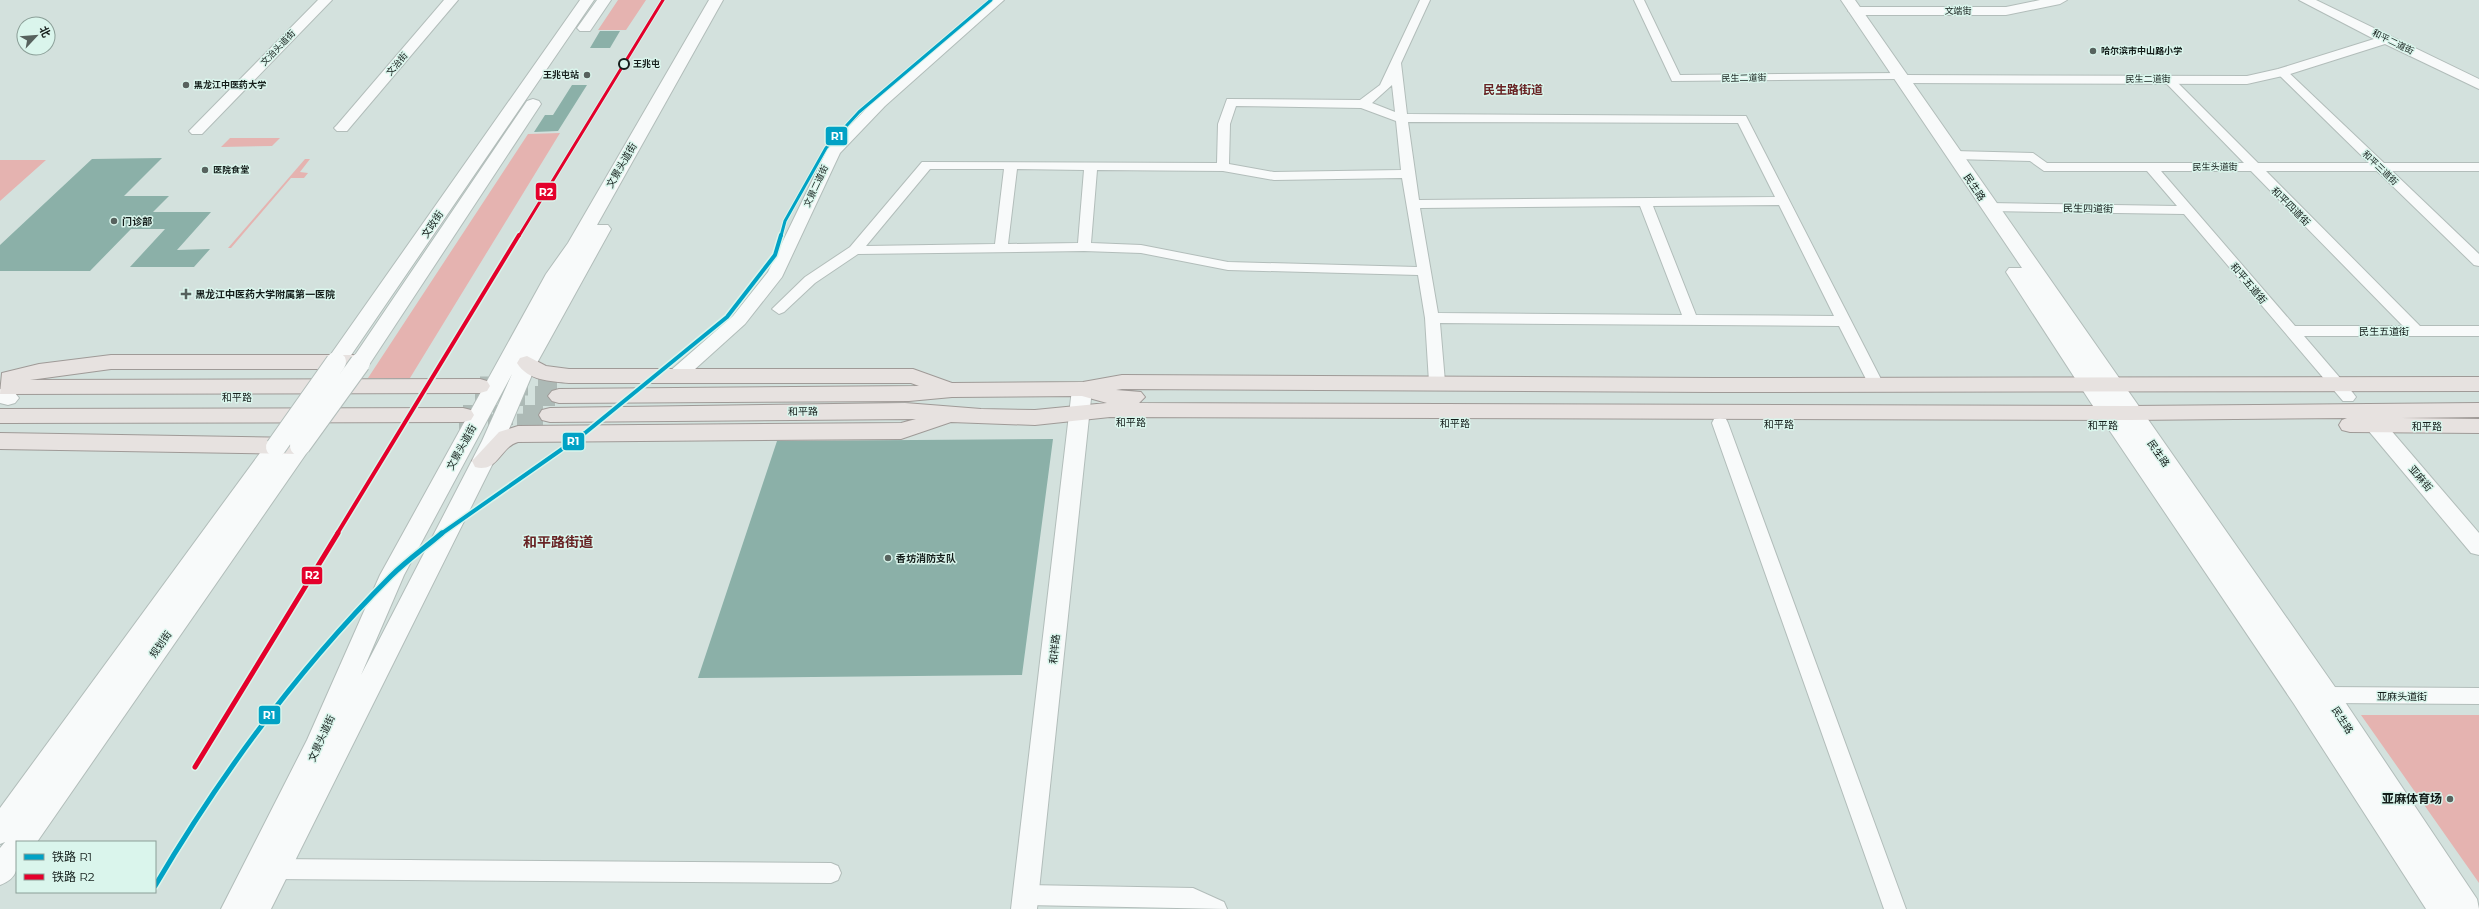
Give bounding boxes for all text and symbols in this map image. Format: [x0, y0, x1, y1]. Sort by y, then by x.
street label: 文端街 [1944, 5, 1972, 16]
north arrow [16, 16, 56, 56]
text: 北 [36, 24, 54, 40]
street label: 和平二道街 [2371, 27, 2416, 56]
street label: 文治头道街 [258, 28, 297, 68]
place label: 哈尔滨市中山路小学 [2101, 45, 2182, 56]
marker: 哈尔滨市中山路小学 [2088, 46, 2098, 56]
street label: 文治街 [384, 50, 410, 78]
marker: 王兆屯 [618, 58, 630, 70]
place label: 王兆屯 [633, 58, 660, 69]
place label: 王兆屯站 [543, 69, 579, 80]
marker: 王兆屯站 [582, 70, 592, 80]
street label: 民生二道街 [1721, 72, 1767, 83]
street label: 民生二道街 [2125, 73, 2171, 84]
place label: 黑龙江中医药大学 [194, 79, 266, 90]
marker: 黑龙江中医药大学 [181, 80, 191, 90]
district label: 民生路街道 [1483, 82, 1543, 97]
line badge: R1 [825, 126, 848, 146]
text: R1 [831, 129, 843, 143]
street label: 文景头道街 [603, 140, 640, 190]
street label: 和平三道街 [2360, 148, 2400, 187]
street label: 民生头道街 [2192, 161, 2238, 172]
street label: 文景二道街 [801, 163, 830, 209]
place label: 医院食堂 [213, 164, 249, 175]
marker: 医院食堂 [200, 165, 210, 175]
street label: 民生路 [1961, 171, 1988, 203]
line badge: R2 [535, 182, 557, 201]
street label: 和平四道街 [2268, 184, 2313, 229]
text: R2 [539, 185, 554, 199]
street label: 民生四道街 [2063, 202, 2113, 215]
street label: 文政街 [419, 208, 446, 240]
place label: 门诊部 [122, 215, 152, 228]
marker: 门诊部 [109, 216, 119, 226]
street label: 和平五道街 [2228, 260, 2270, 307]
marker: 黑龙江中医药大学附属第一医院 [180, 288, 192, 300]
place label: 黑龙江中医药大学附属第一医院 [195, 288, 335, 301]
street label: 民生五道街 [2359, 325, 2409, 338]
street label: 和平路 [222, 391, 252, 404]
street label: 和平路 [788, 405, 818, 418]
street label: 和平路 [1116, 416, 1146, 429]
street label: 和平路 [1440, 417, 1470, 430]
street label: 和平路 [1764, 418, 1794, 431]
street label: 和平路 [2088, 419, 2118, 432]
street label: 和平路 [2412, 420, 2442, 433]
street label: 文景头道街 [444, 422, 479, 472]
line badge: R1 [562, 432, 585, 451]
text: R1 [567, 434, 579, 448]
street label: 民生路 [2145, 437, 2173, 469]
street label: 亚麻街 [2406, 463, 2435, 494]
district label: 和平路街道 [523, 533, 593, 551]
place label: 香坊消防支队 [895, 552, 956, 565]
marker: 香坊消防支队 [883, 553, 893, 563]
line badge: R2 [301, 566, 323, 585]
text: R2 [305, 568, 320, 582]
street label: 规划街 [146, 628, 174, 660]
street label: 和祥路 [1046, 633, 1063, 665]
street label: 亚麻头道街 [2377, 690, 2427, 703]
street label: 民生路 [2329, 704, 2356, 736]
line badge: R1 [258, 705, 281, 725]
text: R1 [263, 708, 275, 722]
street label: 文景头道街 [305, 713, 338, 764]
place label: 亚麻体育场 [2382, 791, 2442, 806]
marker: 亚麻体育场 [2445, 794, 2455, 804]
legend [16, 841, 156, 893]
text: 铁路 R1 [52, 849, 92, 864]
text: 铁路 R2 [52, 869, 95, 884]

